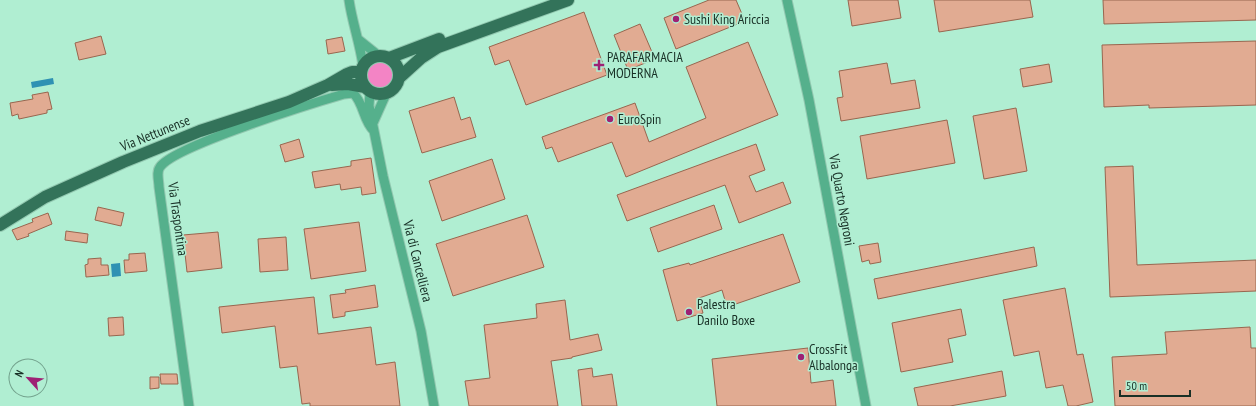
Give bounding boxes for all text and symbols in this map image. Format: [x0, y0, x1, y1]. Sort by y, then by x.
place label: Sushi King Ariccia [684, 10, 770, 28]
marker: Sushi King Ariccia [671, 14, 681, 24]
place label: PARAFARMACIA MODERNA [607, 48, 683, 82]
marker: PARAFARMACIA MODERNA [594, 60, 604, 70]
place label: EuroSpin [618, 110, 661, 128]
street label: Via Nettunense [116, 111, 193, 156]
marker: EuroSpin [605, 114, 615, 124]
street label: Via Quarto Negroni [825, 152, 859, 247]
street label: Via Traspontina [164, 180, 192, 257]
street label: Via di Cancelliera [399, 217, 437, 304]
place label: Palestra Danilo Boxe [697, 295, 755, 329]
marker: Palestra Danilo Boxe [684, 307, 694, 317]
place label: CrossFit Albalonga [809, 340, 858, 374]
marker: CrossFit Albalonga [796, 352, 806, 362]
north arrow [8, 358, 48, 398]
text: N [12, 368, 27, 379]
scale bar [1120, 372, 1190, 398]
text: 50 m [1126, 378, 1147, 393]

